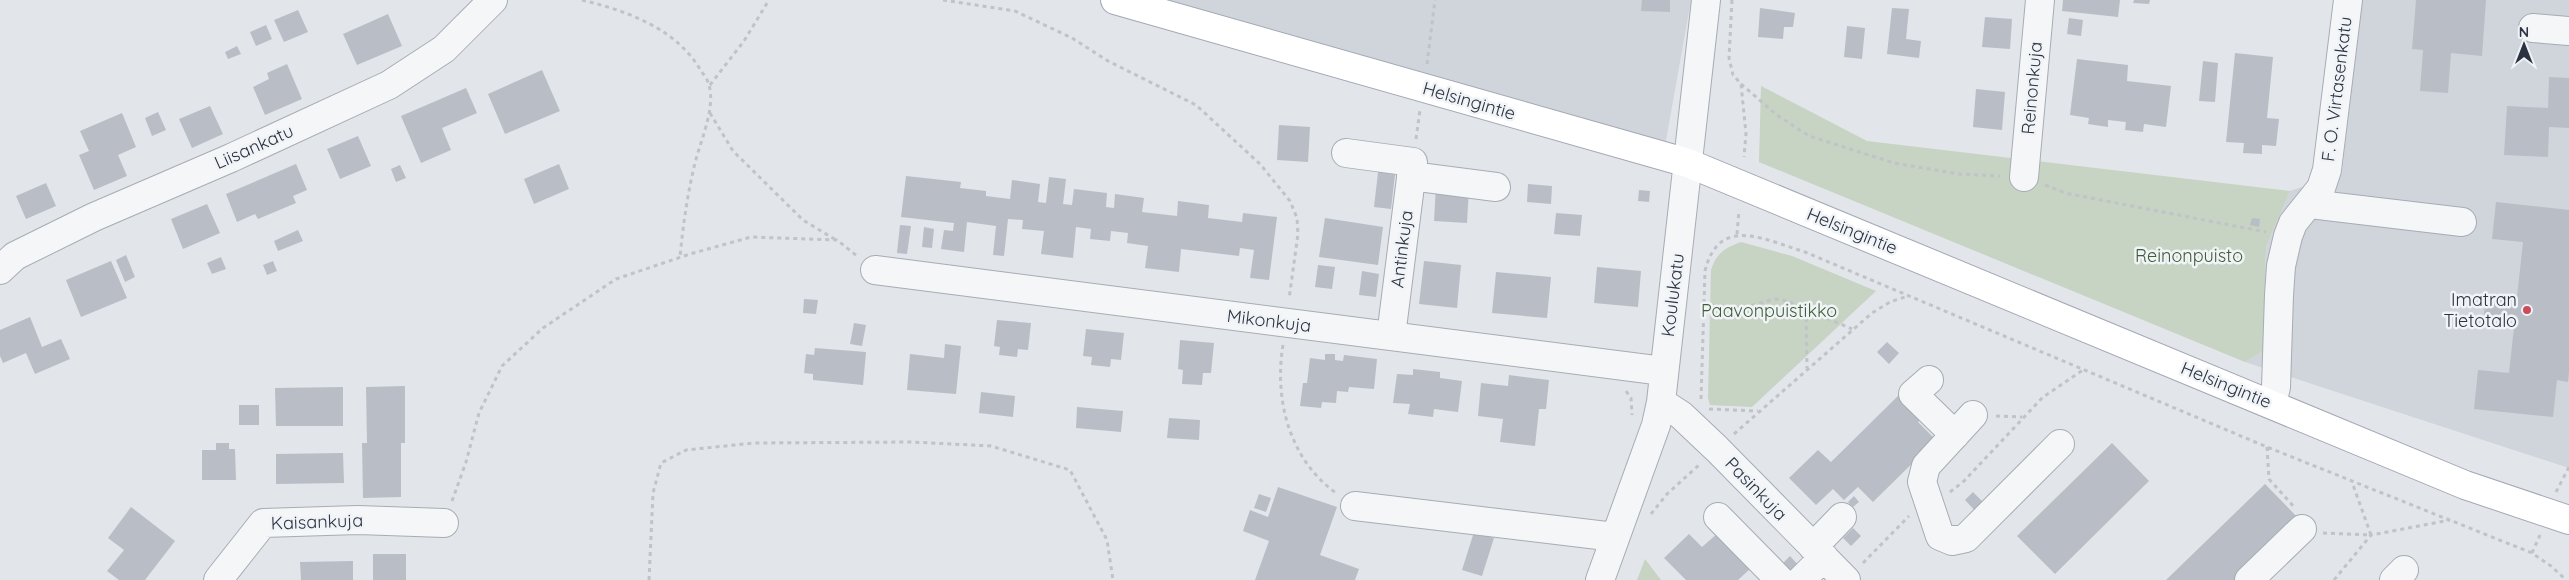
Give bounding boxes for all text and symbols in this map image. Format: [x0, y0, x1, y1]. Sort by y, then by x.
street label: F. O. Virtasenkatu [2316, 15, 2357, 163]
north arrow [2499, 20, 2549, 70]
text: N [2519, 23, 2529, 41]
street label: Reinonkuja [2016, 41, 2047, 135]
street label: Helsingintie [1420, 76, 1518, 125]
street label: Liisankatu [211, 119, 297, 174]
street label: Helsingintie [1804, 202, 1901, 259]
street label: Antinkuja [1385, 209, 1418, 289]
park label: Reinonpuisto [2135, 244, 2243, 267]
street label: Koulukatu [1656, 252, 1689, 338]
place label: Imatran Tietotalo [2443, 288, 2517, 332]
park label: Paavonpuistikko [1701, 299, 1837, 322]
street label: Mikonkuja [1226, 304, 1313, 337]
marker: Imatran Tietotalo [2521, 304, 2533, 316]
street label: Helsingintie [2178, 356, 2275, 413]
street label: Pasinkuja [1720, 452, 1792, 525]
street label: Kaisankuja [270, 508, 364, 535]

